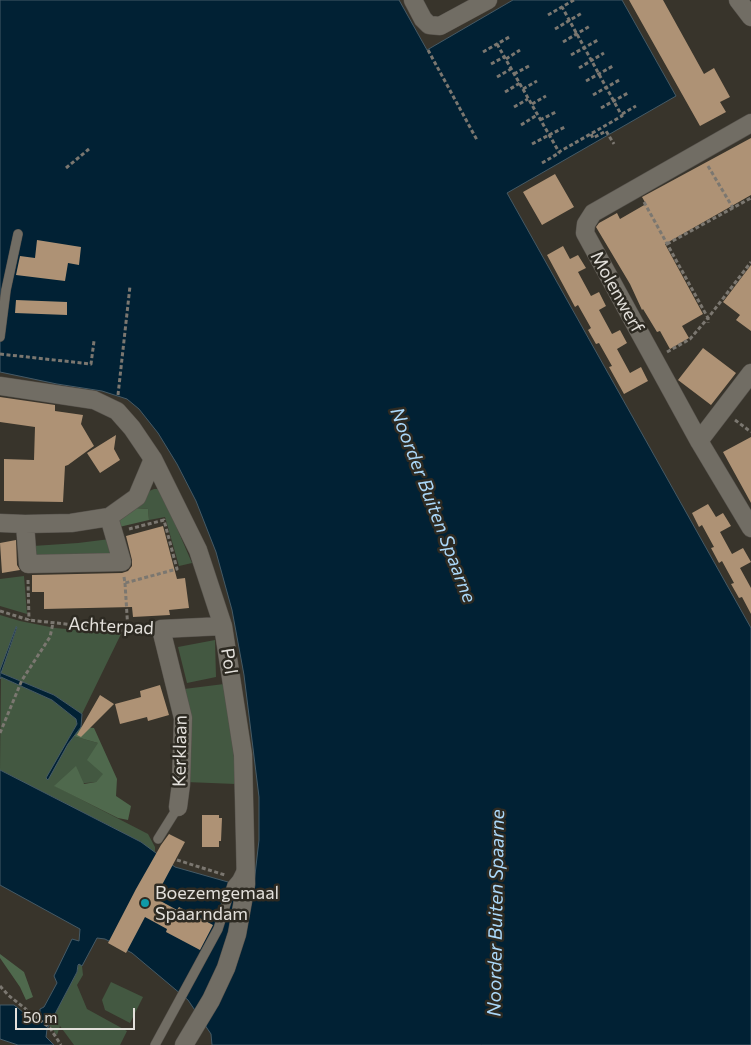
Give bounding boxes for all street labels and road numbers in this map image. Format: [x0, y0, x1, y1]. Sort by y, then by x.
street label: Molenwerf [586, 247, 648, 337]
street label: Achterpad [68, 613, 154, 639]
street label: Pol [216, 646, 242, 676]
street label: Kerklaan [169, 715, 191, 787]

